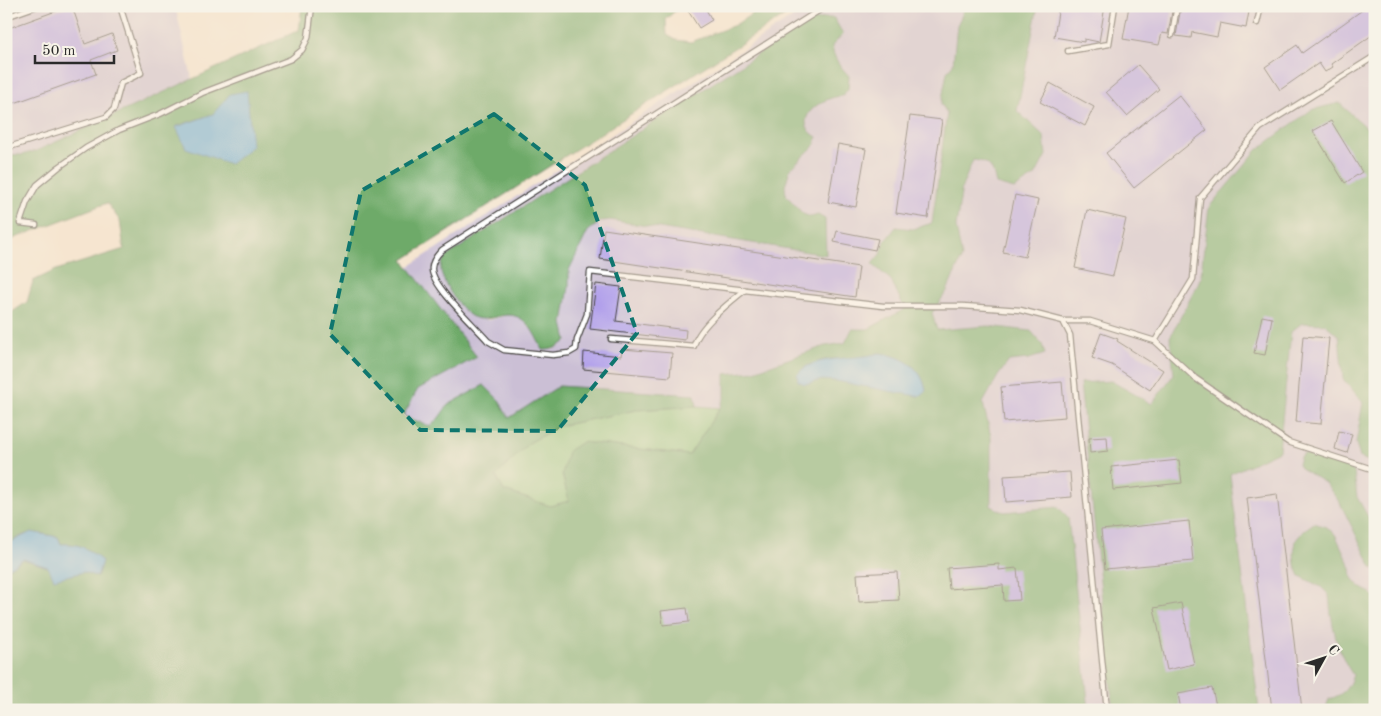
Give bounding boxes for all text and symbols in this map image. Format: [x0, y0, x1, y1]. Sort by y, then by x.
scale bar [35, 32, 114, 64]
text: 50 m [42, 44, 76, 59]
north arrow [1298, 634, 1348, 684]
text: С [1325, 642, 1342, 658]

